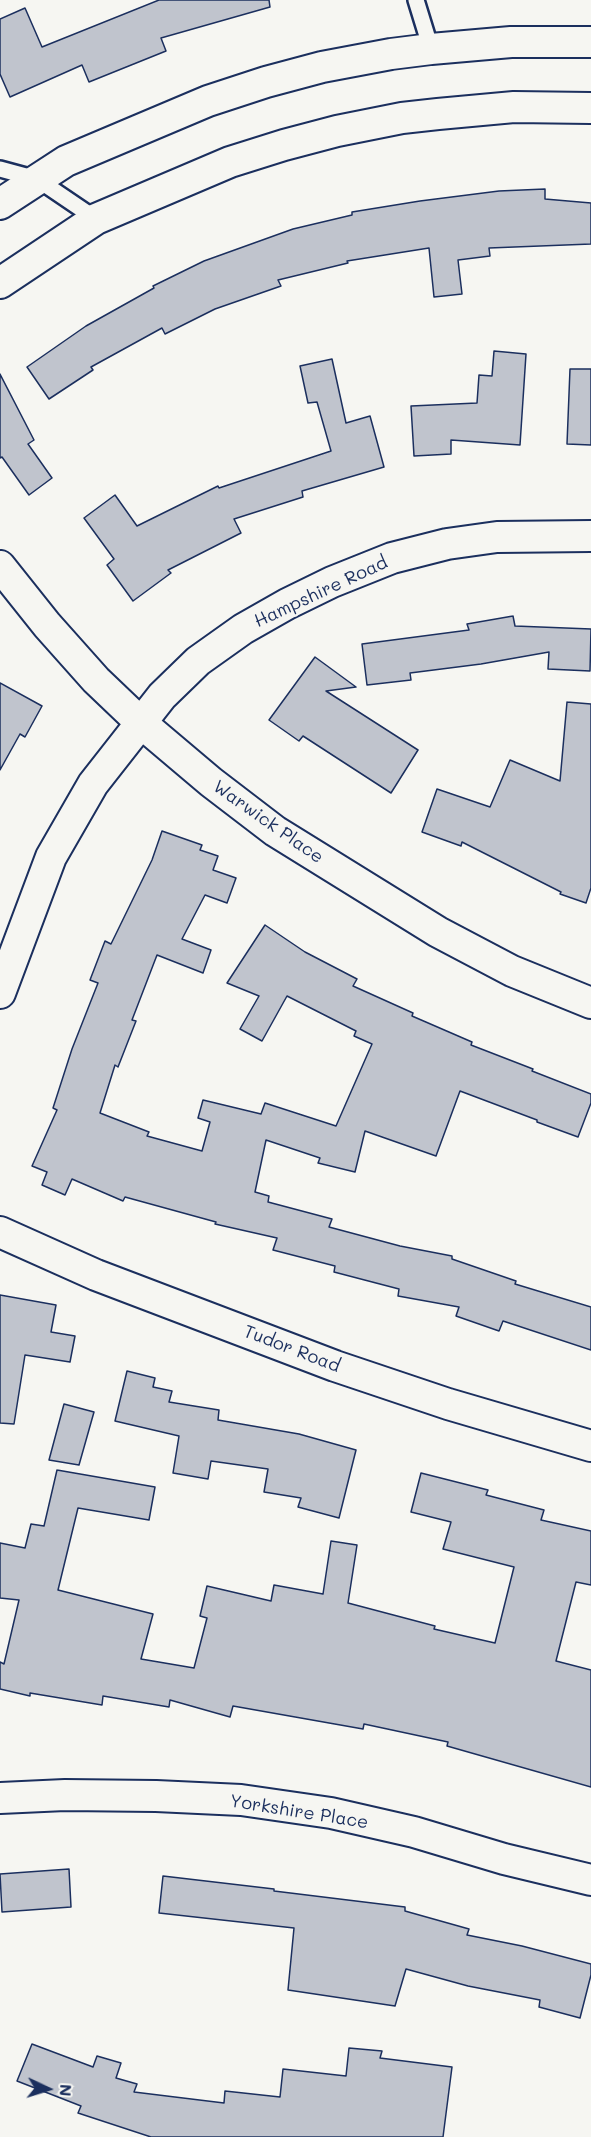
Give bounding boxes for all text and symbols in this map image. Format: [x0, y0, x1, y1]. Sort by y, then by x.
street label: Hampshire Road [251, 552, 391, 632]
street label: Warwick Place [209, 776, 327, 868]
street label: Tudor Road [241, 1321, 343, 1377]
street label: Yorkshire Place [228, 1790, 370, 1834]
north arrow [18, 2059, 78, 2119]
text: N [56, 2083, 77, 2097]

